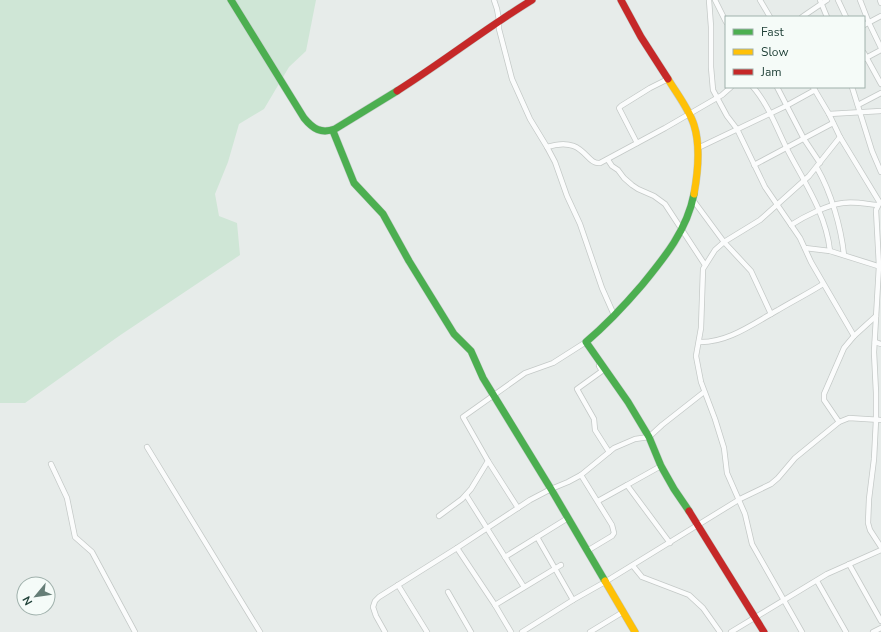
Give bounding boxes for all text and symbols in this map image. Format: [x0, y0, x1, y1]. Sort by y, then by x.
legend [725, 16, 865, 88]
text: Fast [761, 24, 784, 40]
text: Slow [761, 44, 789, 60]
text: Jam [760, 64, 782, 80]
north arrow [16, 576, 56, 616]
text: N [19, 593, 36, 608]

